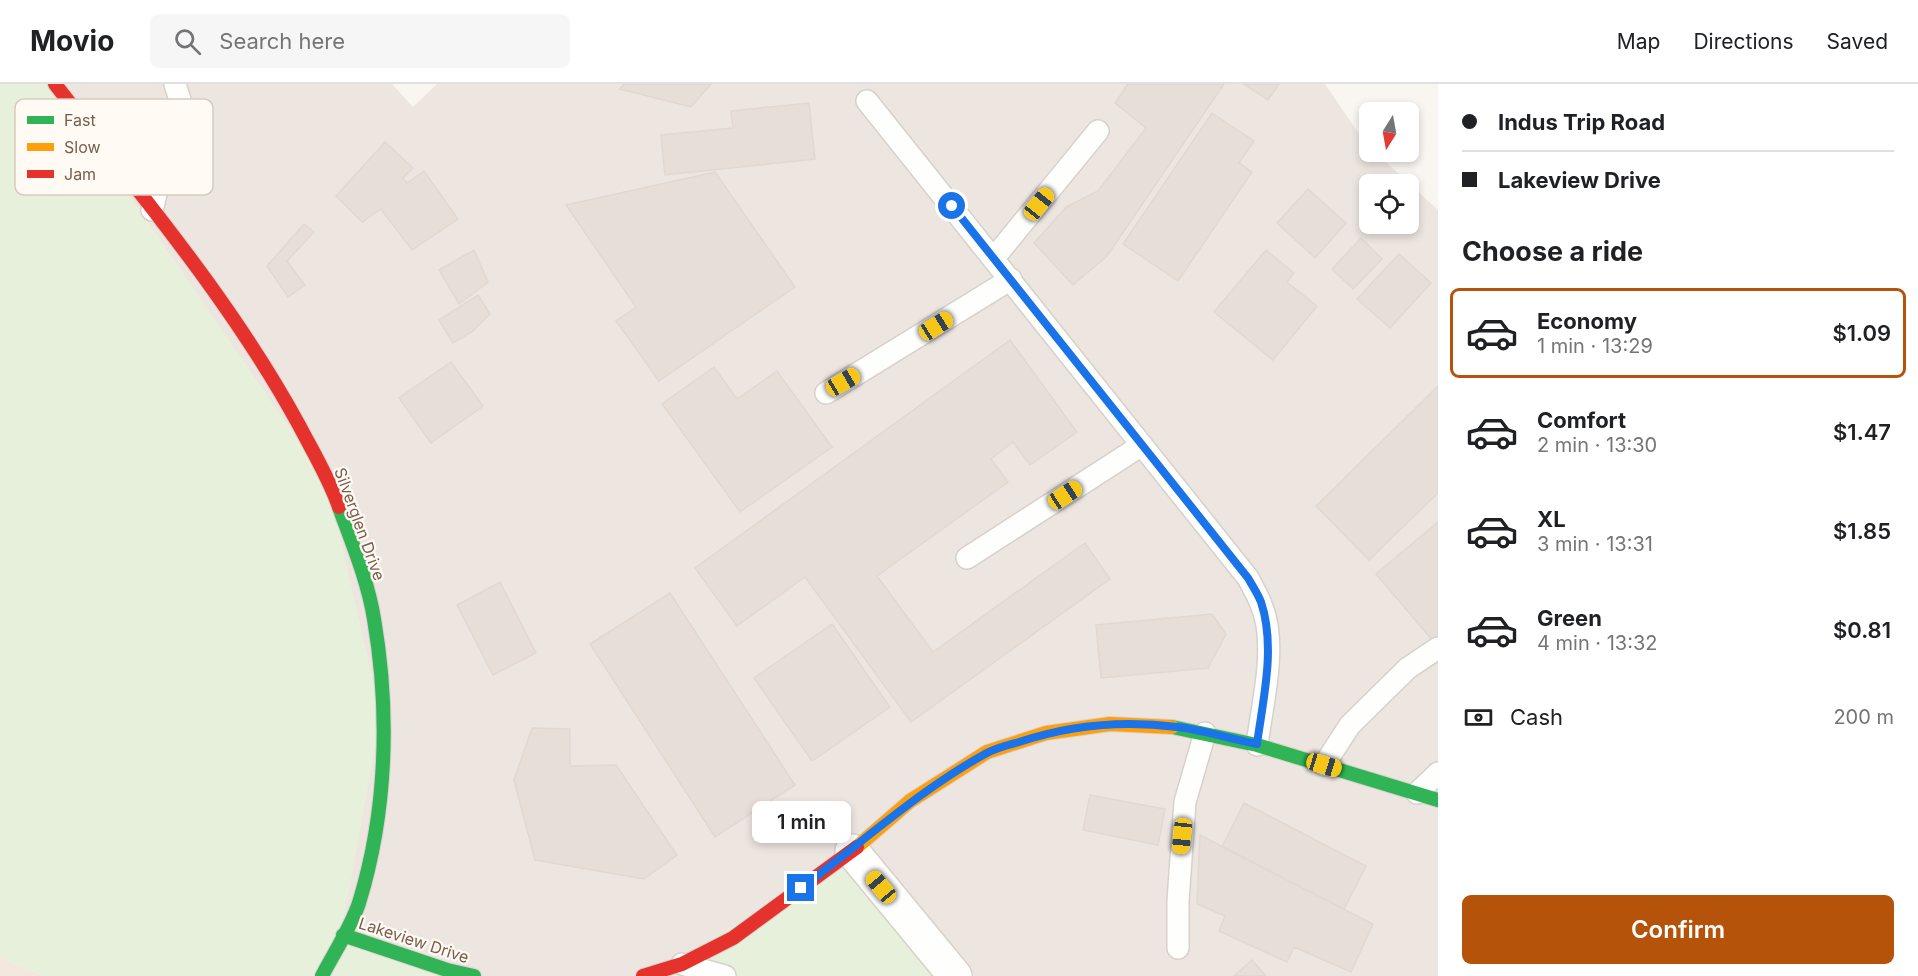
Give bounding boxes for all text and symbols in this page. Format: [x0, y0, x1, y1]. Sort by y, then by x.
search box [150, 14, 570, 68]
text: Movio [30, 24, 114, 58]
icon: search [171, 25, 204, 58]
text: Search here [219, 28, 345, 54]
text: Map [1617, 29, 1660, 54]
text: Directions [1693, 29, 1794, 54]
text: Saved [1827, 29, 1888, 54]
legend [15, 99, 213, 195]
north arrow [1359, 102, 1419, 162]
map controls [1359, 102, 1419, 234]
text: Indus Trip Road [1498, 109, 1665, 135]
text: Fast [64, 110, 96, 130]
text: Slow [64, 137, 101, 157]
text: Jam [64, 164, 96, 184]
text: Lakeview Drive [1498, 167, 1661, 193]
button: locate [1359, 174, 1419, 234]
car [1021, 184, 1057, 224]
route start [938, 192, 965, 219]
text: Choose a ride [1462, 235, 1643, 268]
icon: car [1465, 306, 1519, 360]
text: Economy [1537, 308, 1637, 334]
car [916, 309, 956, 343]
text: $1.09 [1832, 320, 1891, 346]
text: 1 min · 13:29 [1537, 334, 1653, 358]
car [823, 365, 863, 399]
icon: car [1465, 405, 1519, 459]
text: Comfort [1537, 407, 1626, 433]
text: $1.47 [1833, 419, 1891, 445]
text: 2 min · 13:30 [1537, 433, 1657, 457]
street label: Silverglen Drive [330, 465, 390, 583]
car [1045, 478, 1085, 512]
icon: car [1465, 504, 1519, 558]
text: XL [1537, 506, 1566, 532]
text: $1.85 [1833, 518, 1891, 544]
text: 3 min · 13:31 [1537, 532, 1653, 556]
icon: car [1465, 603, 1519, 657]
text: Green [1537, 605, 1602, 631]
text: $0.81 [1833, 617, 1891, 643]
text: 4 min · 13:32 [1537, 631, 1658, 655]
icon: cash [1462, 701, 1495, 734]
text: Cash [1510, 704, 1563, 730]
text: 200 m [1833, 705, 1894, 729]
car [1304, 751, 1344, 779]
callout: 1 min [752, 801, 850, 843]
text: 1 min [777, 810, 826, 834]
car [1171, 817, 1193, 855]
car [863, 867, 899, 907]
route end [787, 874, 814, 901]
button: Confirm [1462, 895, 1894, 964]
street label: Lakeview Drive [356, 913, 472, 967]

